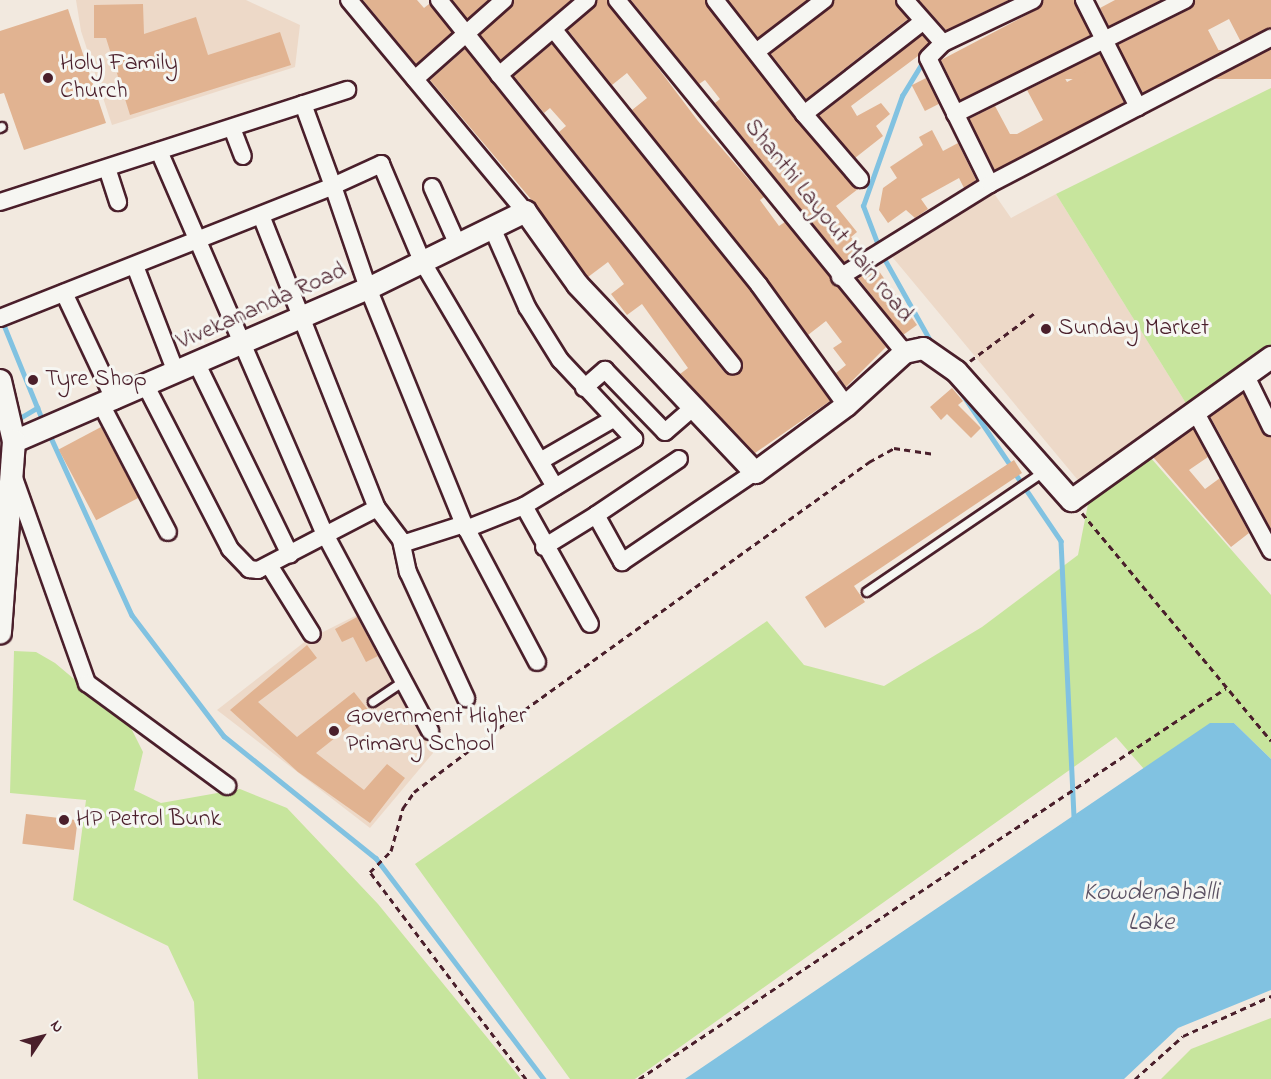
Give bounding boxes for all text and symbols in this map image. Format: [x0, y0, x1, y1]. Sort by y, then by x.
place label: Holy Family Church [60, 50, 178, 106]
marker: Holy Family Church [41, 71, 55, 85]
street label: Shanthi Layout Main road [737, 113, 919, 329]
street label: Vivekananda Road [173, 257, 351, 357]
place label: Sunday Market [1058, 315, 1209, 343]
marker: Sunday Market [1039, 322, 1053, 336]
place label: Tyre Shop [45, 366, 147, 394]
marker: Tyre Shop [26, 373, 40, 387]
place label: Government Higher Primary School [346, 703, 527, 759]
marker: Government Higher Primary School [327, 724, 341, 738]
place label: HP Petrol Bunk [76, 806, 221, 834]
marker: HP Petrol Bunk [57, 813, 71, 827]
water label: Kowdenahalli Lake [1083, 878, 1219, 940]
north arrow [12, 1007, 72, 1067]
text: N [44, 1015, 70, 1038]

